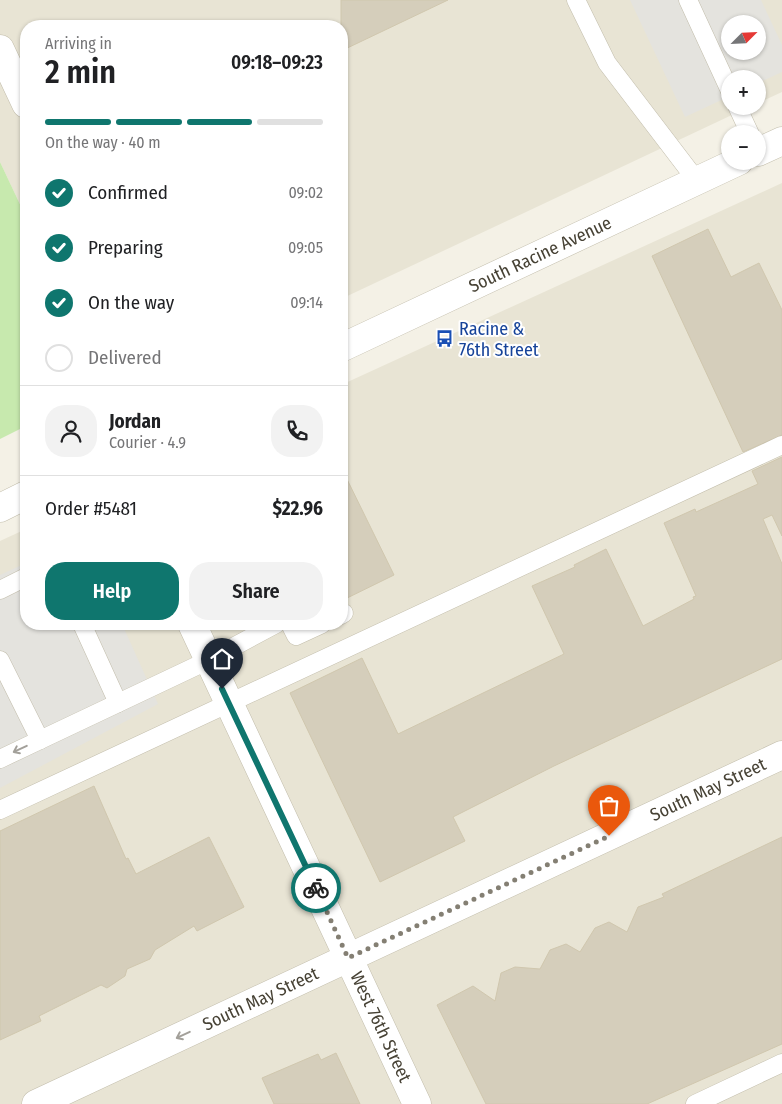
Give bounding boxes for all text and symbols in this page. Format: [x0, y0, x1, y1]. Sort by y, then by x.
north arrow [721, 15, 766, 60]
map controls [721, 15, 766, 170]
text: Arriving in [45, 34, 112, 53]
text: 09:18–09:23 [231, 51, 323, 74]
text: 2 min [45, 53, 116, 91]
button: + [721, 70, 766, 115]
button: − [721, 125, 766, 170]
text: On the way · 40 m [45, 133, 161, 152]
icon: check [45, 179, 73, 207]
text: Confirmed [88, 181, 168, 204]
text: 09:02 [288, 183, 323, 202]
street label: South Racine Avenue [465, 211, 615, 297]
icon: check [45, 234, 73, 262]
text: Preparing [88, 236, 163, 259]
text: 09:05 [288, 238, 323, 257]
icon: check [45, 289, 73, 317]
text: On the way [88, 291, 174, 314]
text: 09:14 [290, 293, 323, 312]
place label: Racine & 76th Street [459, 318, 539, 361]
bus stop icon: Racine & 76th Street [435, 329, 455, 349]
text: Delivered [88, 346, 162, 369]
button: person [45, 405, 97, 457]
button: phone [271, 405, 323, 457]
text: Jordan [109, 410, 161, 433]
text: Courier · 4.9 [109, 433, 186, 452]
text: Order #5481 [45, 497, 137, 520]
text: $22.96 [272, 497, 323, 520]
button: Help [45, 562, 179, 620]
button: Share [189, 562, 323, 620]
pin [201, 638, 243, 689]
icon: home [208, 645, 236, 673]
one-way arrow [13, 745, 28, 755]
street label: South May Street [647, 753, 770, 826]
pin [588, 785, 630, 836]
icon: bag [595, 792, 623, 820]
courier [291, 863, 341, 913]
icon: bike [302, 874, 330, 902]
street label: South May Street [199, 962, 322, 1035]
street label: West 76th Street [345, 968, 416, 1086]
one-way arrow [176, 1031, 191, 1041]

